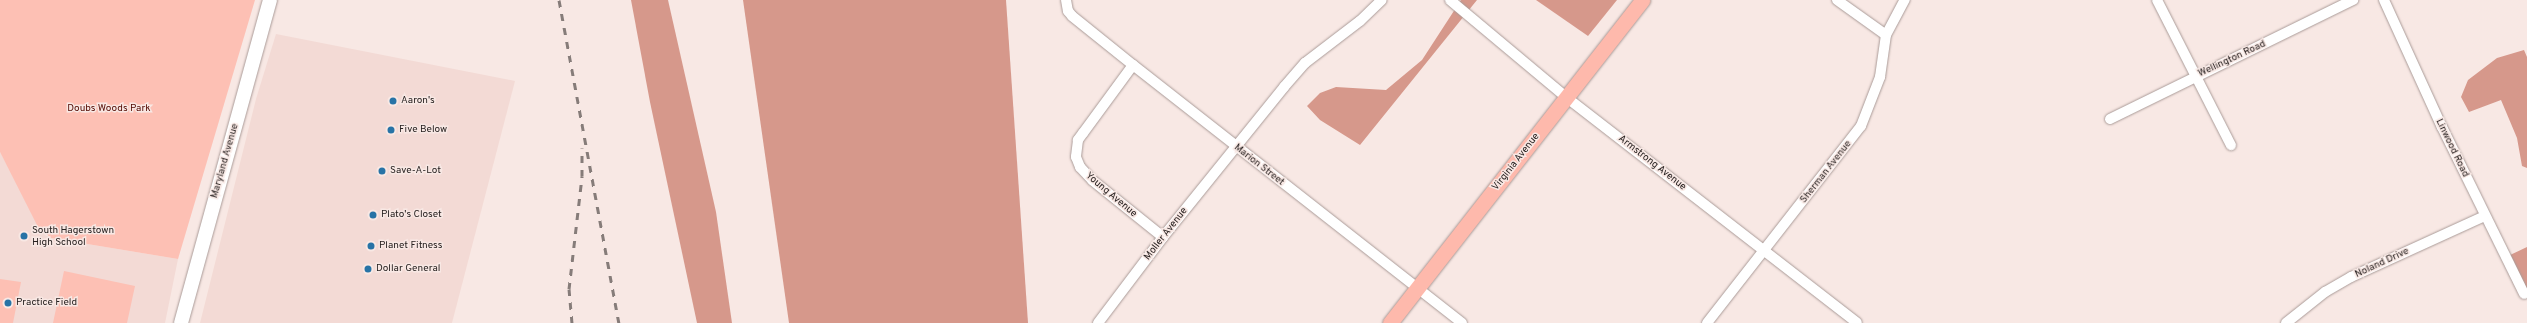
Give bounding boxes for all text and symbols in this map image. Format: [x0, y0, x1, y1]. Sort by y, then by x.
street label: Wellington Road [2196, 38, 2268, 80]
place label: Aaron's [401, 95, 435, 107]
marker: Aaron's [388, 96, 398, 106]
park label: Doubs Woods Park [67, 103, 151, 115]
street label: Linwood Road [2433, 117, 2471, 179]
street label: Maryland Avenue [209, 122, 241, 200]
place label: Five Below [399, 124, 447, 136]
marker: Five Below [386, 125, 396, 135]
street label: Virginia Avenue [1490, 131, 1542, 193]
street label: Armstrong Avenue [1615, 133, 1689, 193]
street label: Sherman Avenue [1798, 138, 1854, 206]
street label: Marion Street [1231, 142, 1287, 188]
place label: Save-A-Lot [390, 165, 441, 177]
marker: Save-A-Lot [377, 166, 387, 176]
street label: Young Avenue [1083, 170, 1139, 220]
street label: Moller Avenue [1142, 205, 1190, 263]
place label: Plato's Closet [381, 209, 442, 221]
marker: Plato's Closet [368, 210, 378, 220]
place label: South Hagerstown High School [32, 224, 114, 248]
marker: South Hagerstown High School [19, 231, 29, 241]
place label: Planet Fitness [379, 240, 442, 252]
marker: Planet Fitness [366, 241, 376, 251]
street label: Noland Drive [2353, 245, 2411, 281]
place label: Dollar General [376, 263, 440, 275]
marker: Dollar General [363, 264, 373, 274]
place label: Practice Field [16, 297, 77, 309]
marker: Practice Field [3, 298, 13, 308]

